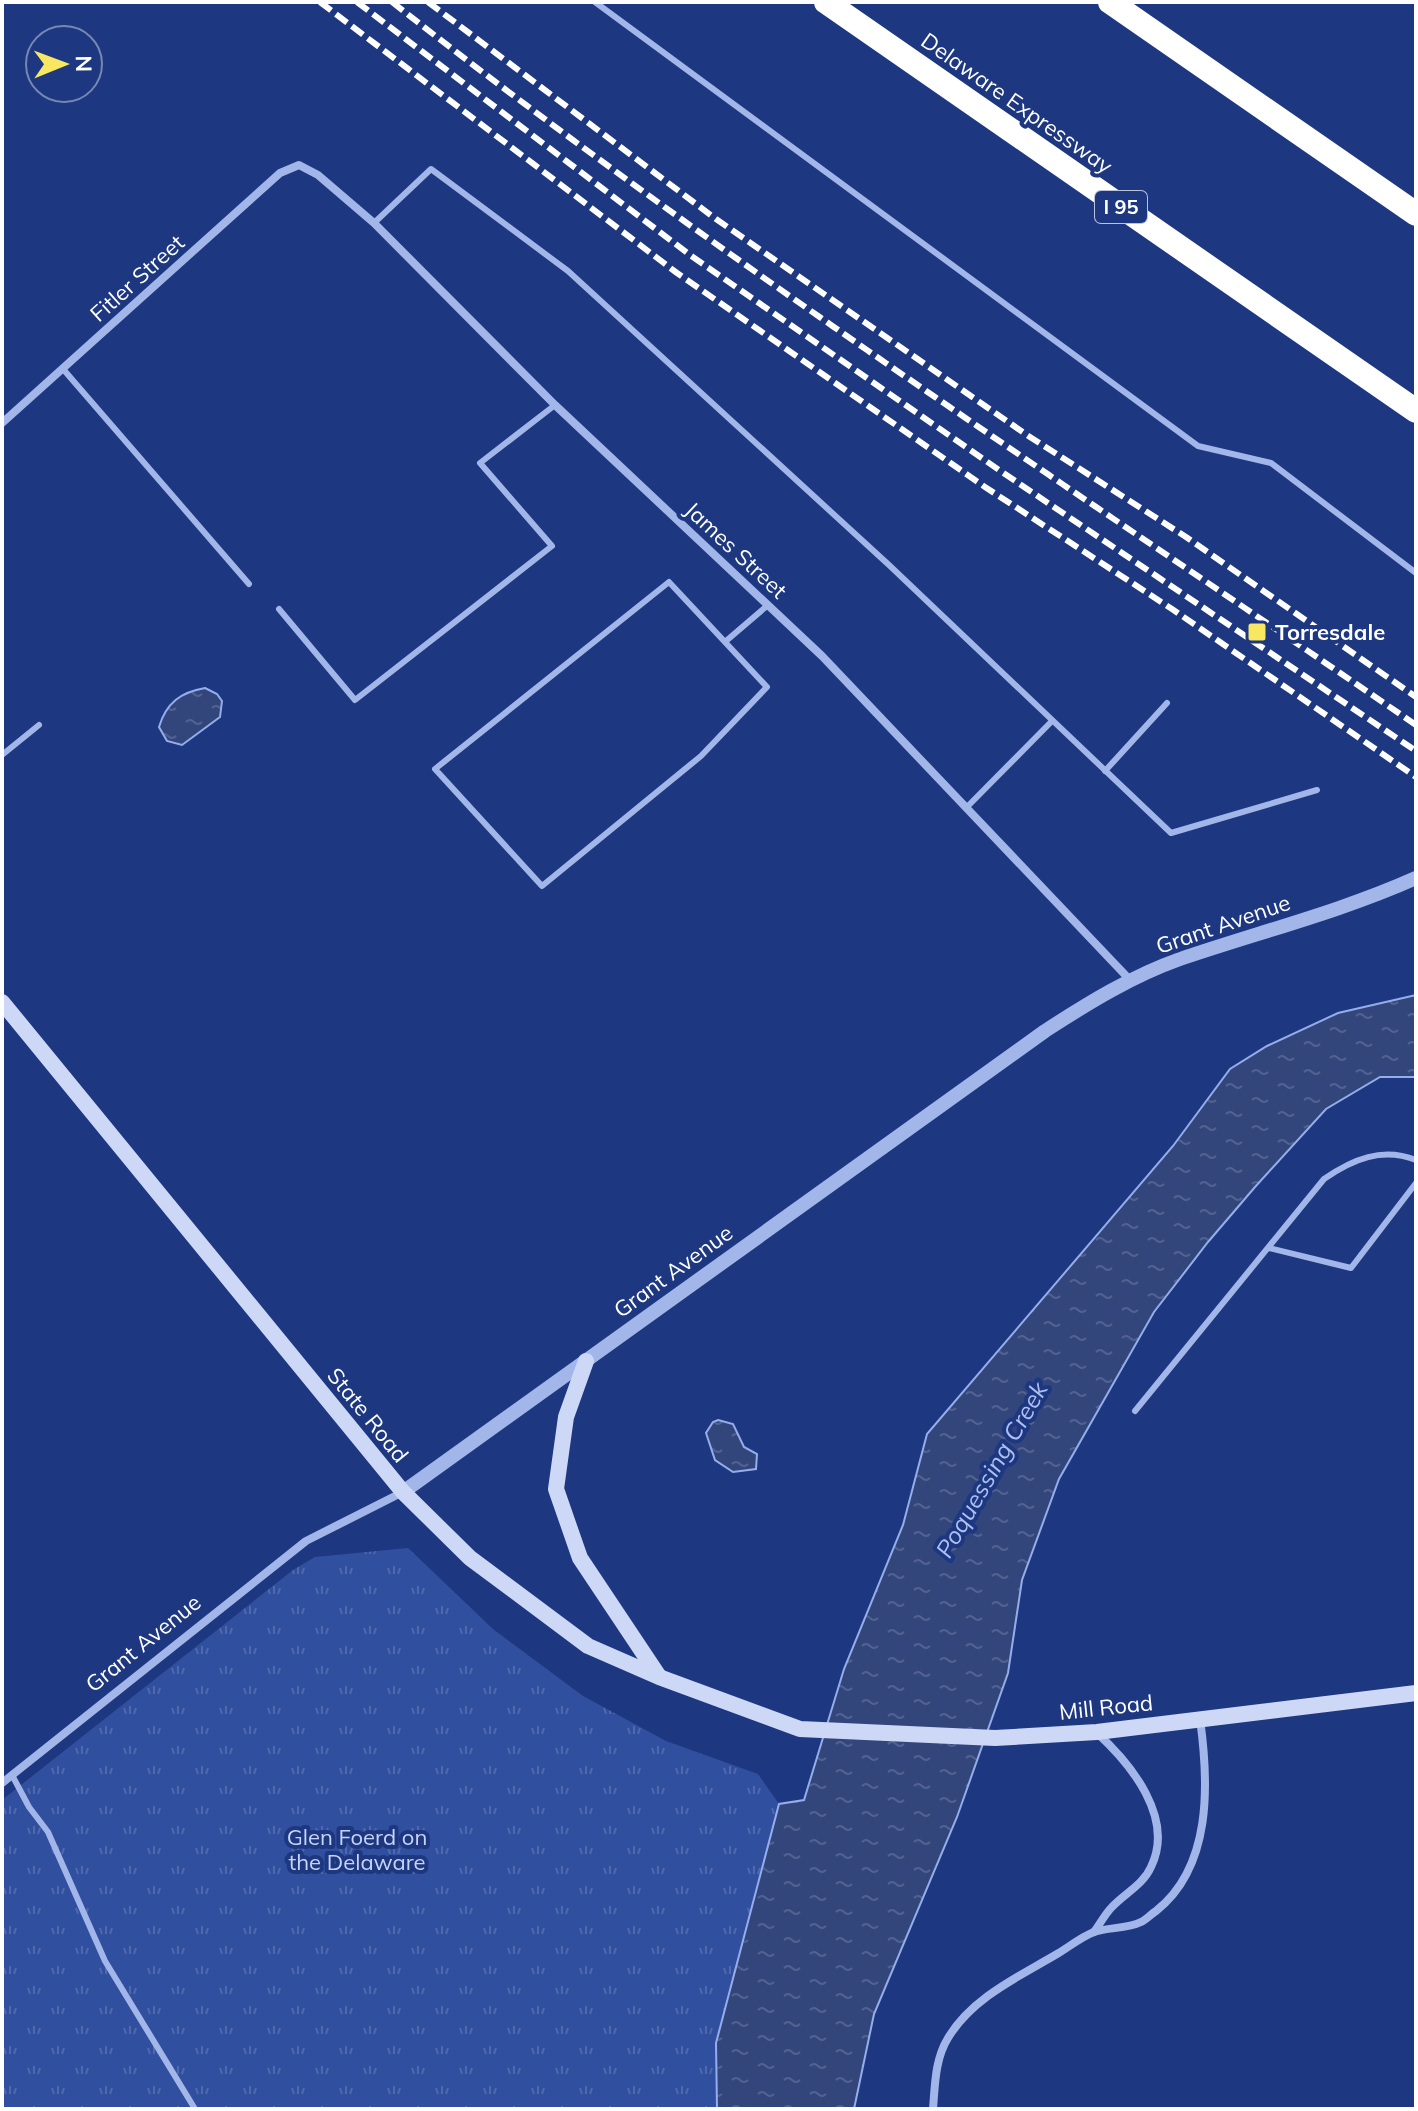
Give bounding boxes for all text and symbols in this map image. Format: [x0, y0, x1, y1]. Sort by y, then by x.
north arrow [24, 24, 104, 104]
street label: Delaware Expressway [916, 26, 1118, 180]
text: N [70, 55, 98, 72]
road number: I 95 [1095, 191, 1147, 223]
street label: Fitler Street [84, 228, 190, 328]
street label: James Street [679, 496, 793, 605]
place label: Torresdale [1275, 618, 1385, 646]
marker: Torresdale [1246, 621, 1268, 643]
street label: Grant Avenue [1152, 888, 1294, 960]
street label: Grant Avenue [608, 1218, 738, 1324]
street label: State Road [321, 1362, 415, 1468]
water label: Poquessing Creek [929, 1376, 1054, 1563]
street label: Grant Avenue [80, 1588, 206, 1698]
street label: Mill Road [1058, 1688, 1154, 1726]
park label: Glen Foerd on the Delaware [287, 1823, 427, 1876]

